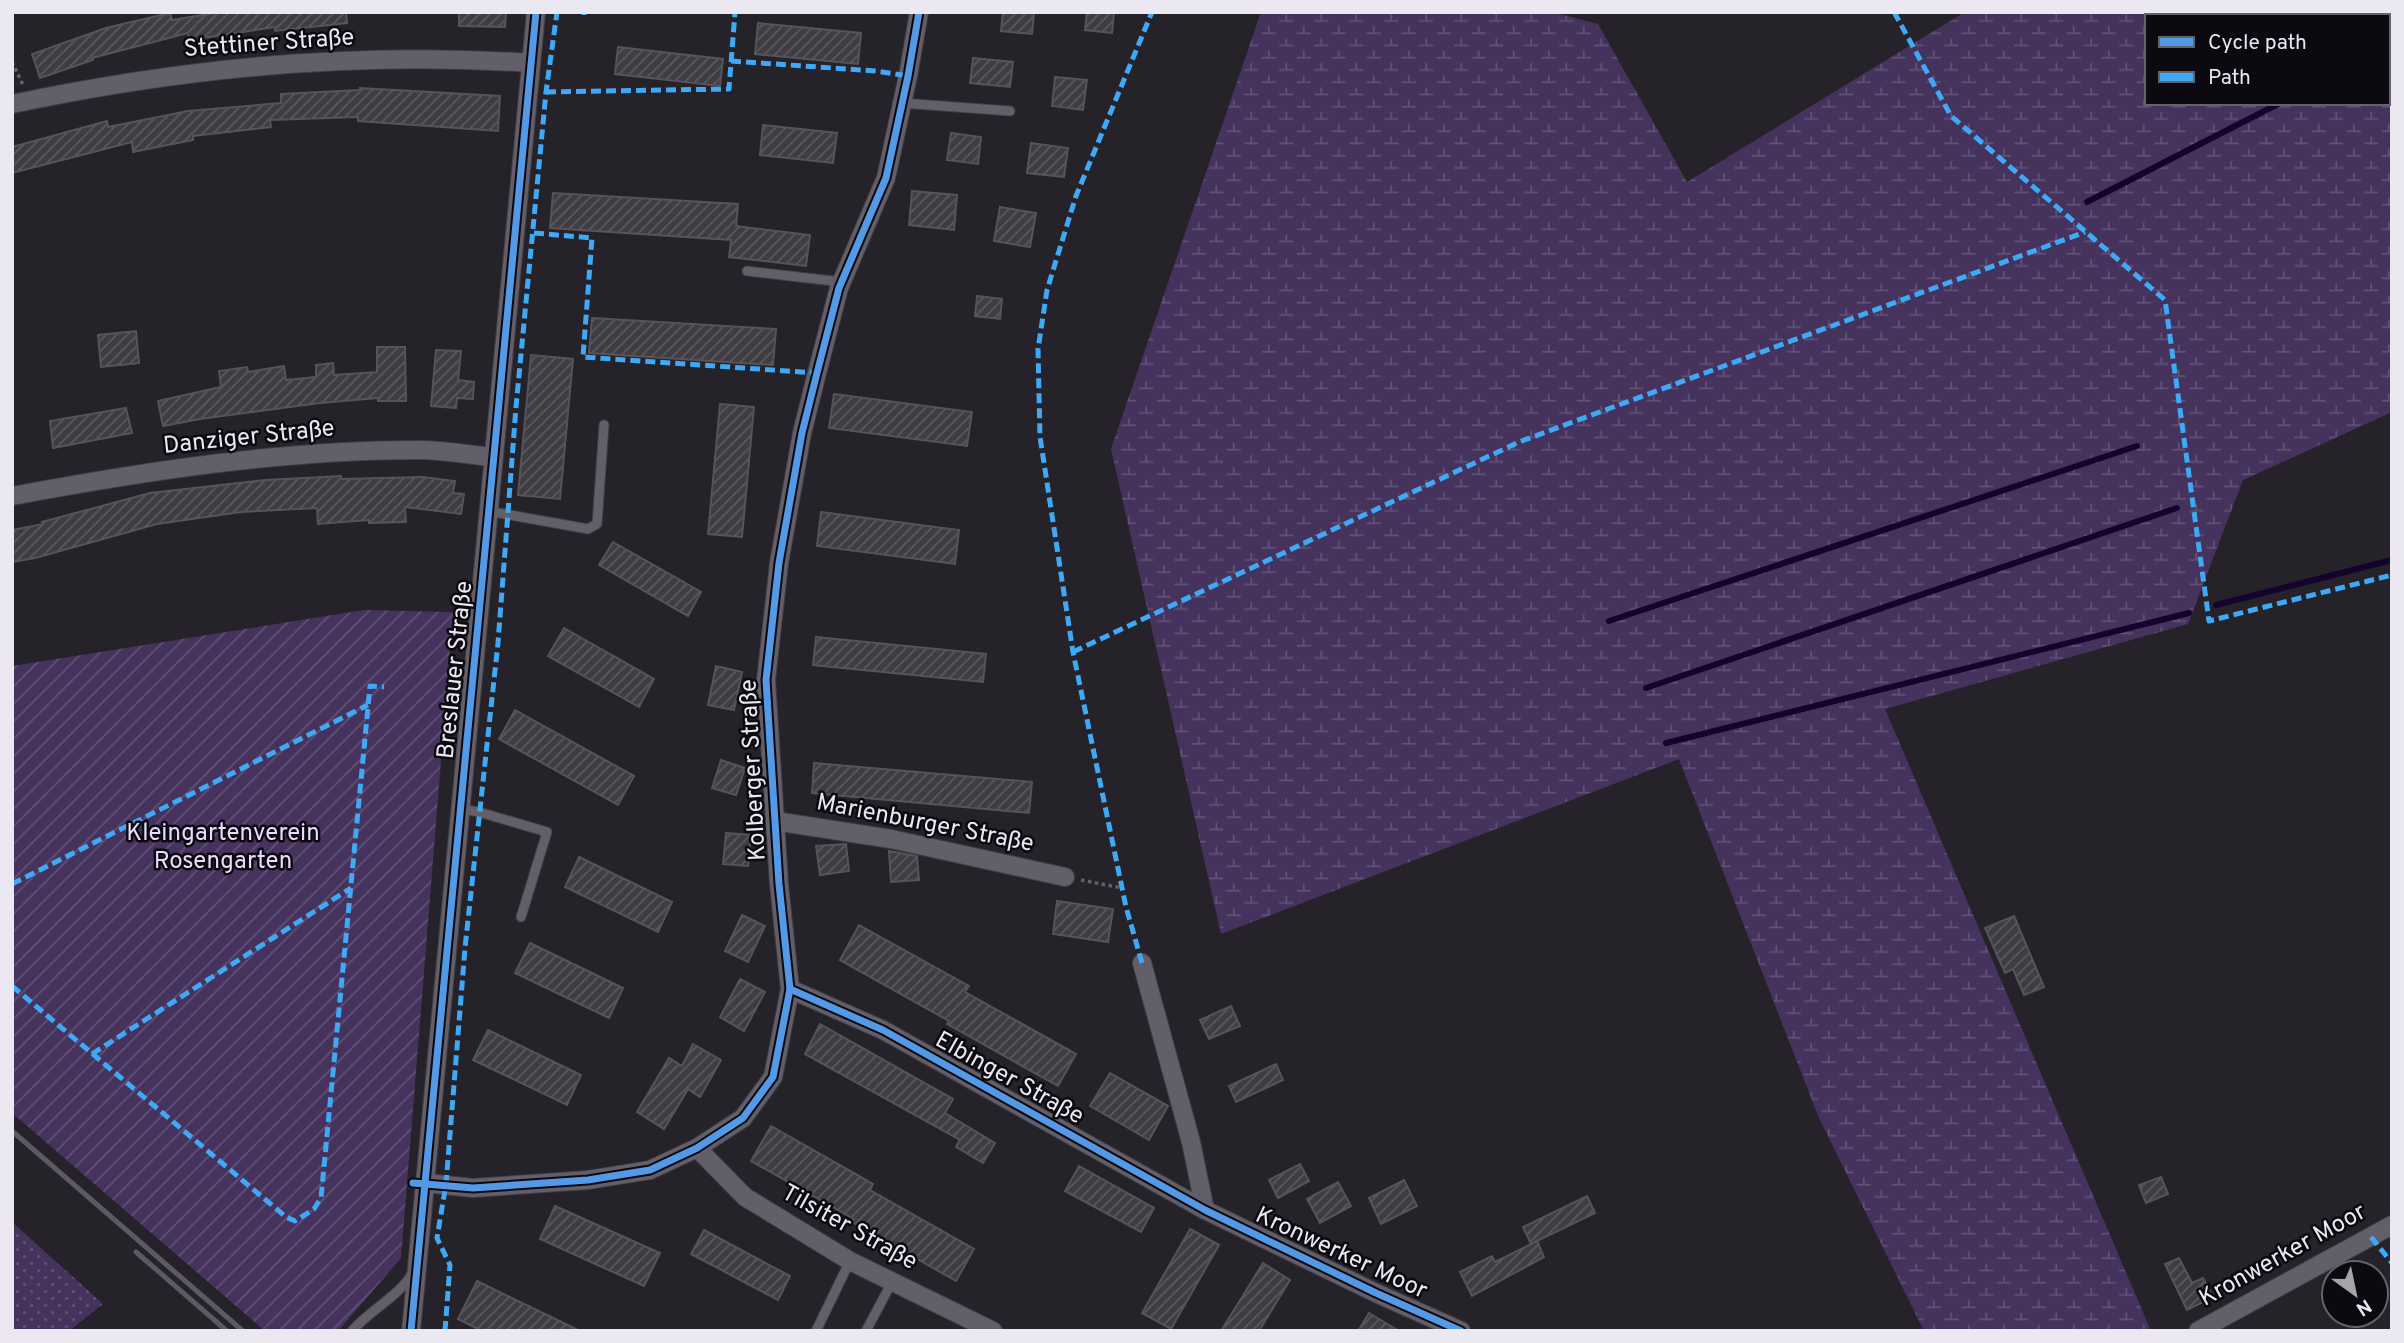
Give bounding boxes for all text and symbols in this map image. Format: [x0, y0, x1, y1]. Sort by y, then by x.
legend [2145, 14, 2390, 105]
street label: Stettiner Straße [183, 23, 355, 65]
text: Cycle path [2208, 30, 2307, 57]
text: Path [2208, 65, 2251, 92]
street label: Danziger Straße [162, 414, 336, 462]
street label: Breslauer Straße [432, 580, 480, 760]
street label: Kolberger Straße [734, 678, 774, 862]
street label: Marienburger Straße [814, 788, 1036, 860]
park label: Kleingartenverein Rosengarten [126, 819, 320, 877]
street label: Elbinger Straße [929, 1026, 1089, 1132]
street label: Tilsiter Straße [776, 1178, 922, 1278]
street label: Kronwerker Moor [2194, 1198, 2372, 1314]
street label: Kronwerker Moor [1250, 1201, 1432, 1307]
north arrow [2320, 1259, 2390, 1329]
text: N [2351, 1293, 2375, 1320]

